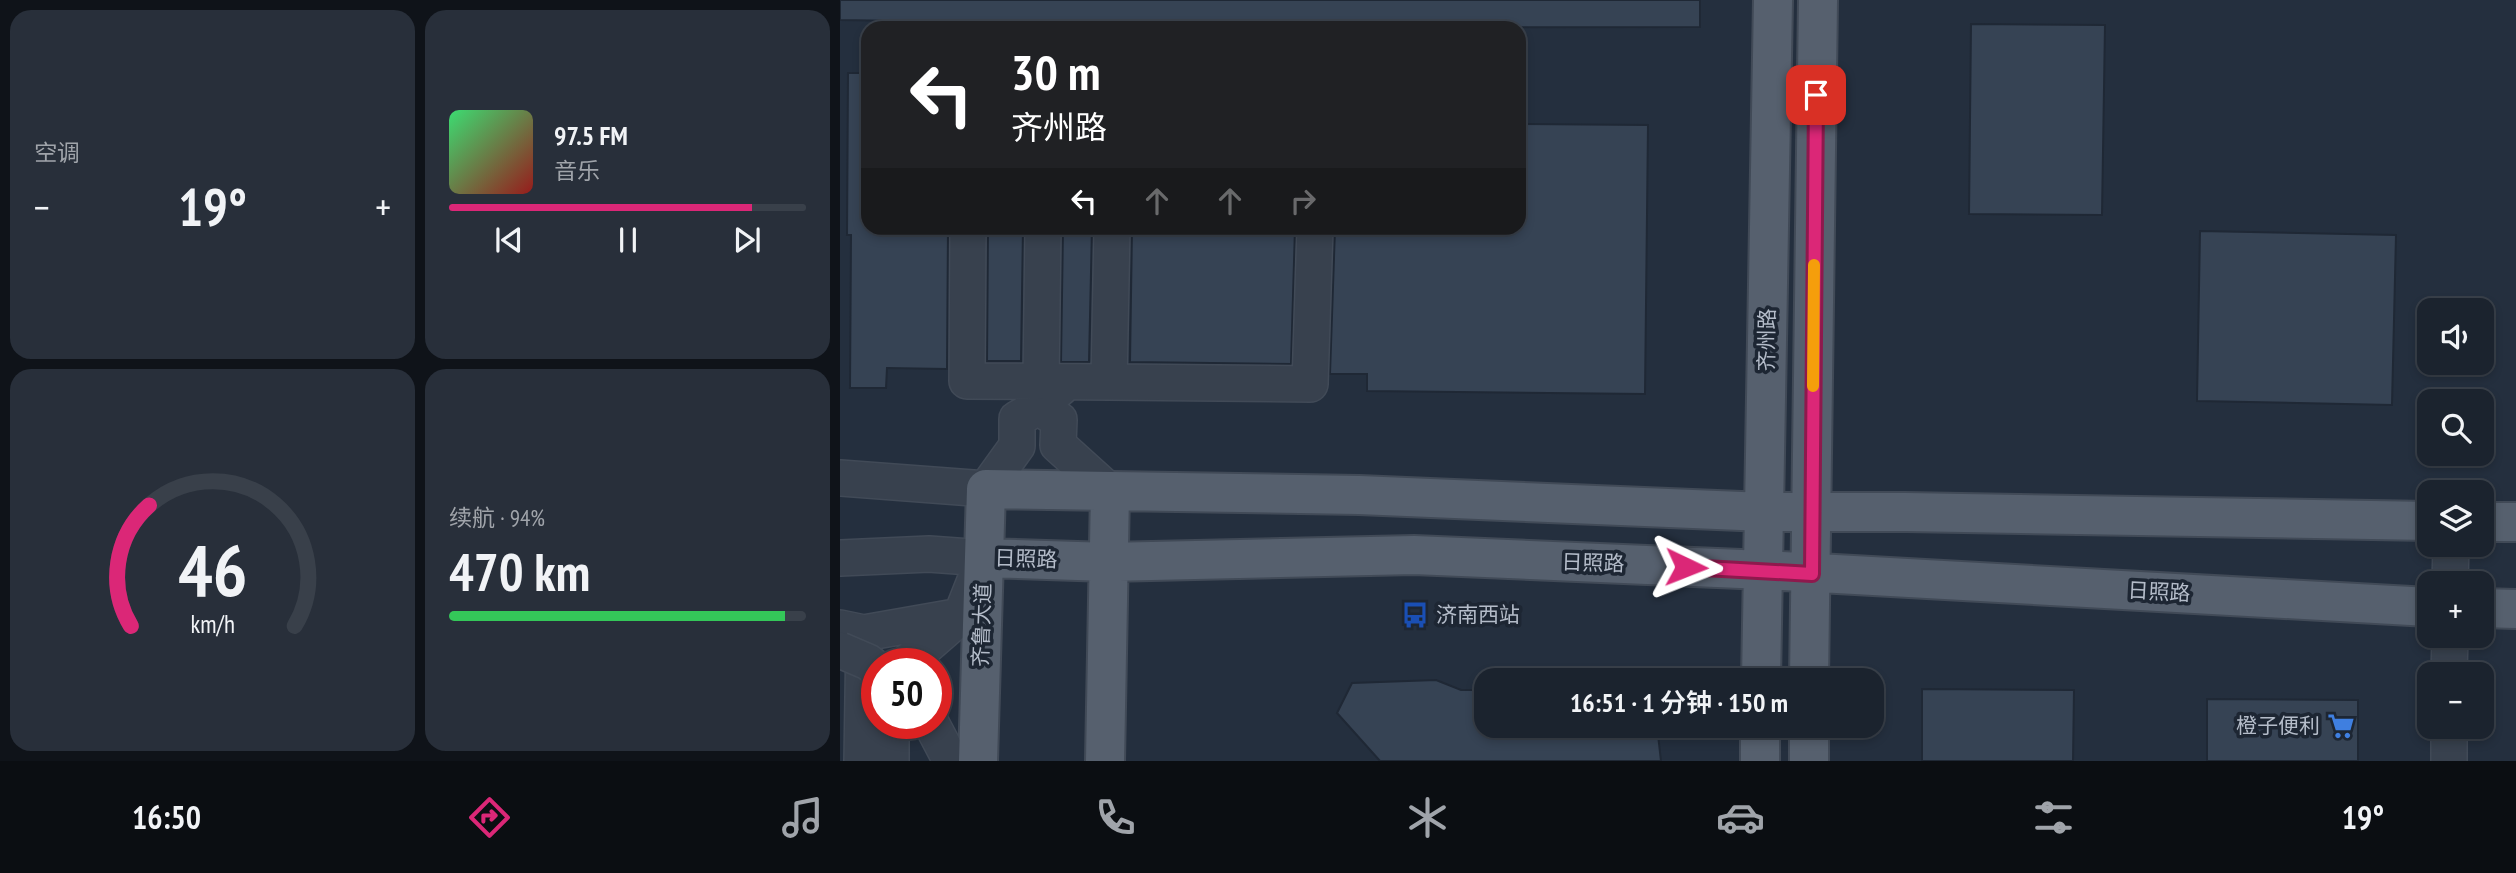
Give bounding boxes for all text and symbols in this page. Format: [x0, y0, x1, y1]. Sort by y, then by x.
text: 30 m [1011, 40, 1100, 104]
icon: left [896, 49, 987, 140]
pin [1786, 65, 1846, 125]
icon: arrive [1797, 76, 1835, 114]
text: 齐州路 [1011, 106, 1107, 148]
text: 97.5 FM [554, 119, 628, 152]
text: 空调 [34, 138, 80, 167]
text: 音乐 [554, 156, 600, 185]
text: 19° [178, 173, 247, 240]
text: − [34, 182, 50, 231]
text: + [375, 182, 391, 231]
icon: left [1065, 182, 1103, 220]
icon: ahead [1138, 182, 1176, 220]
icon: ahead [1211, 182, 1249, 220]
icon: right [1284, 182, 1322, 220]
icon: previous [490, 221, 528, 259]
icon: pause [609, 221, 647, 259]
icon: next [728, 221, 766, 259]
map controls [2417, 298, 2494, 739]
button: sound [2417, 298, 2494, 375]
street label: 齐州路 [1752, 308, 1781, 372]
button: search [2417, 389, 2494, 466]
button: layers [2417, 480, 2494, 557]
text: 续航 · 94% [449, 503, 545, 532]
text: 46 [178, 522, 247, 616]
position arrow [1649, 530, 1723, 604]
text: 470 km [449, 538, 590, 605]
street label: 日照路 [994, 544, 1058, 573]
street label: 日照路 [1561, 548, 1625, 577]
button: + [2417, 571, 2494, 648]
street label: 日照路 [2127, 576, 2191, 607]
street label: 齐鲁大道 [967, 583, 996, 667]
bus stop icon: 济南西站 [1400, 600, 1430, 630]
place label: 济南西站 [1436, 601, 1520, 628]
text: km/h [190, 608, 235, 640]
speed limit sign: 50 [861, 648, 952, 739]
button: − [2417, 662, 2494, 739]
text: 16:51 · 1 分钟 · 150 m [1570, 686, 1788, 719]
supermarket icon: 橙子便利 [2326, 711, 2356, 741]
place label: 橙子便利 [2236, 712, 2320, 739]
icon: directions [465, 793, 514, 842]
icon: music [778, 793, 827, 842]
icon: phone [1091, 793, 1140, 842]
icon: climate [1403, 793, 1452, 842]
icon: car [1716, 793, 1765, 842]
icon: filters [2029, 793, 2078, 842]
text: 16:50 [132, 796, 201, 838]
text: 19° [2342, 796, 2384, 838]

